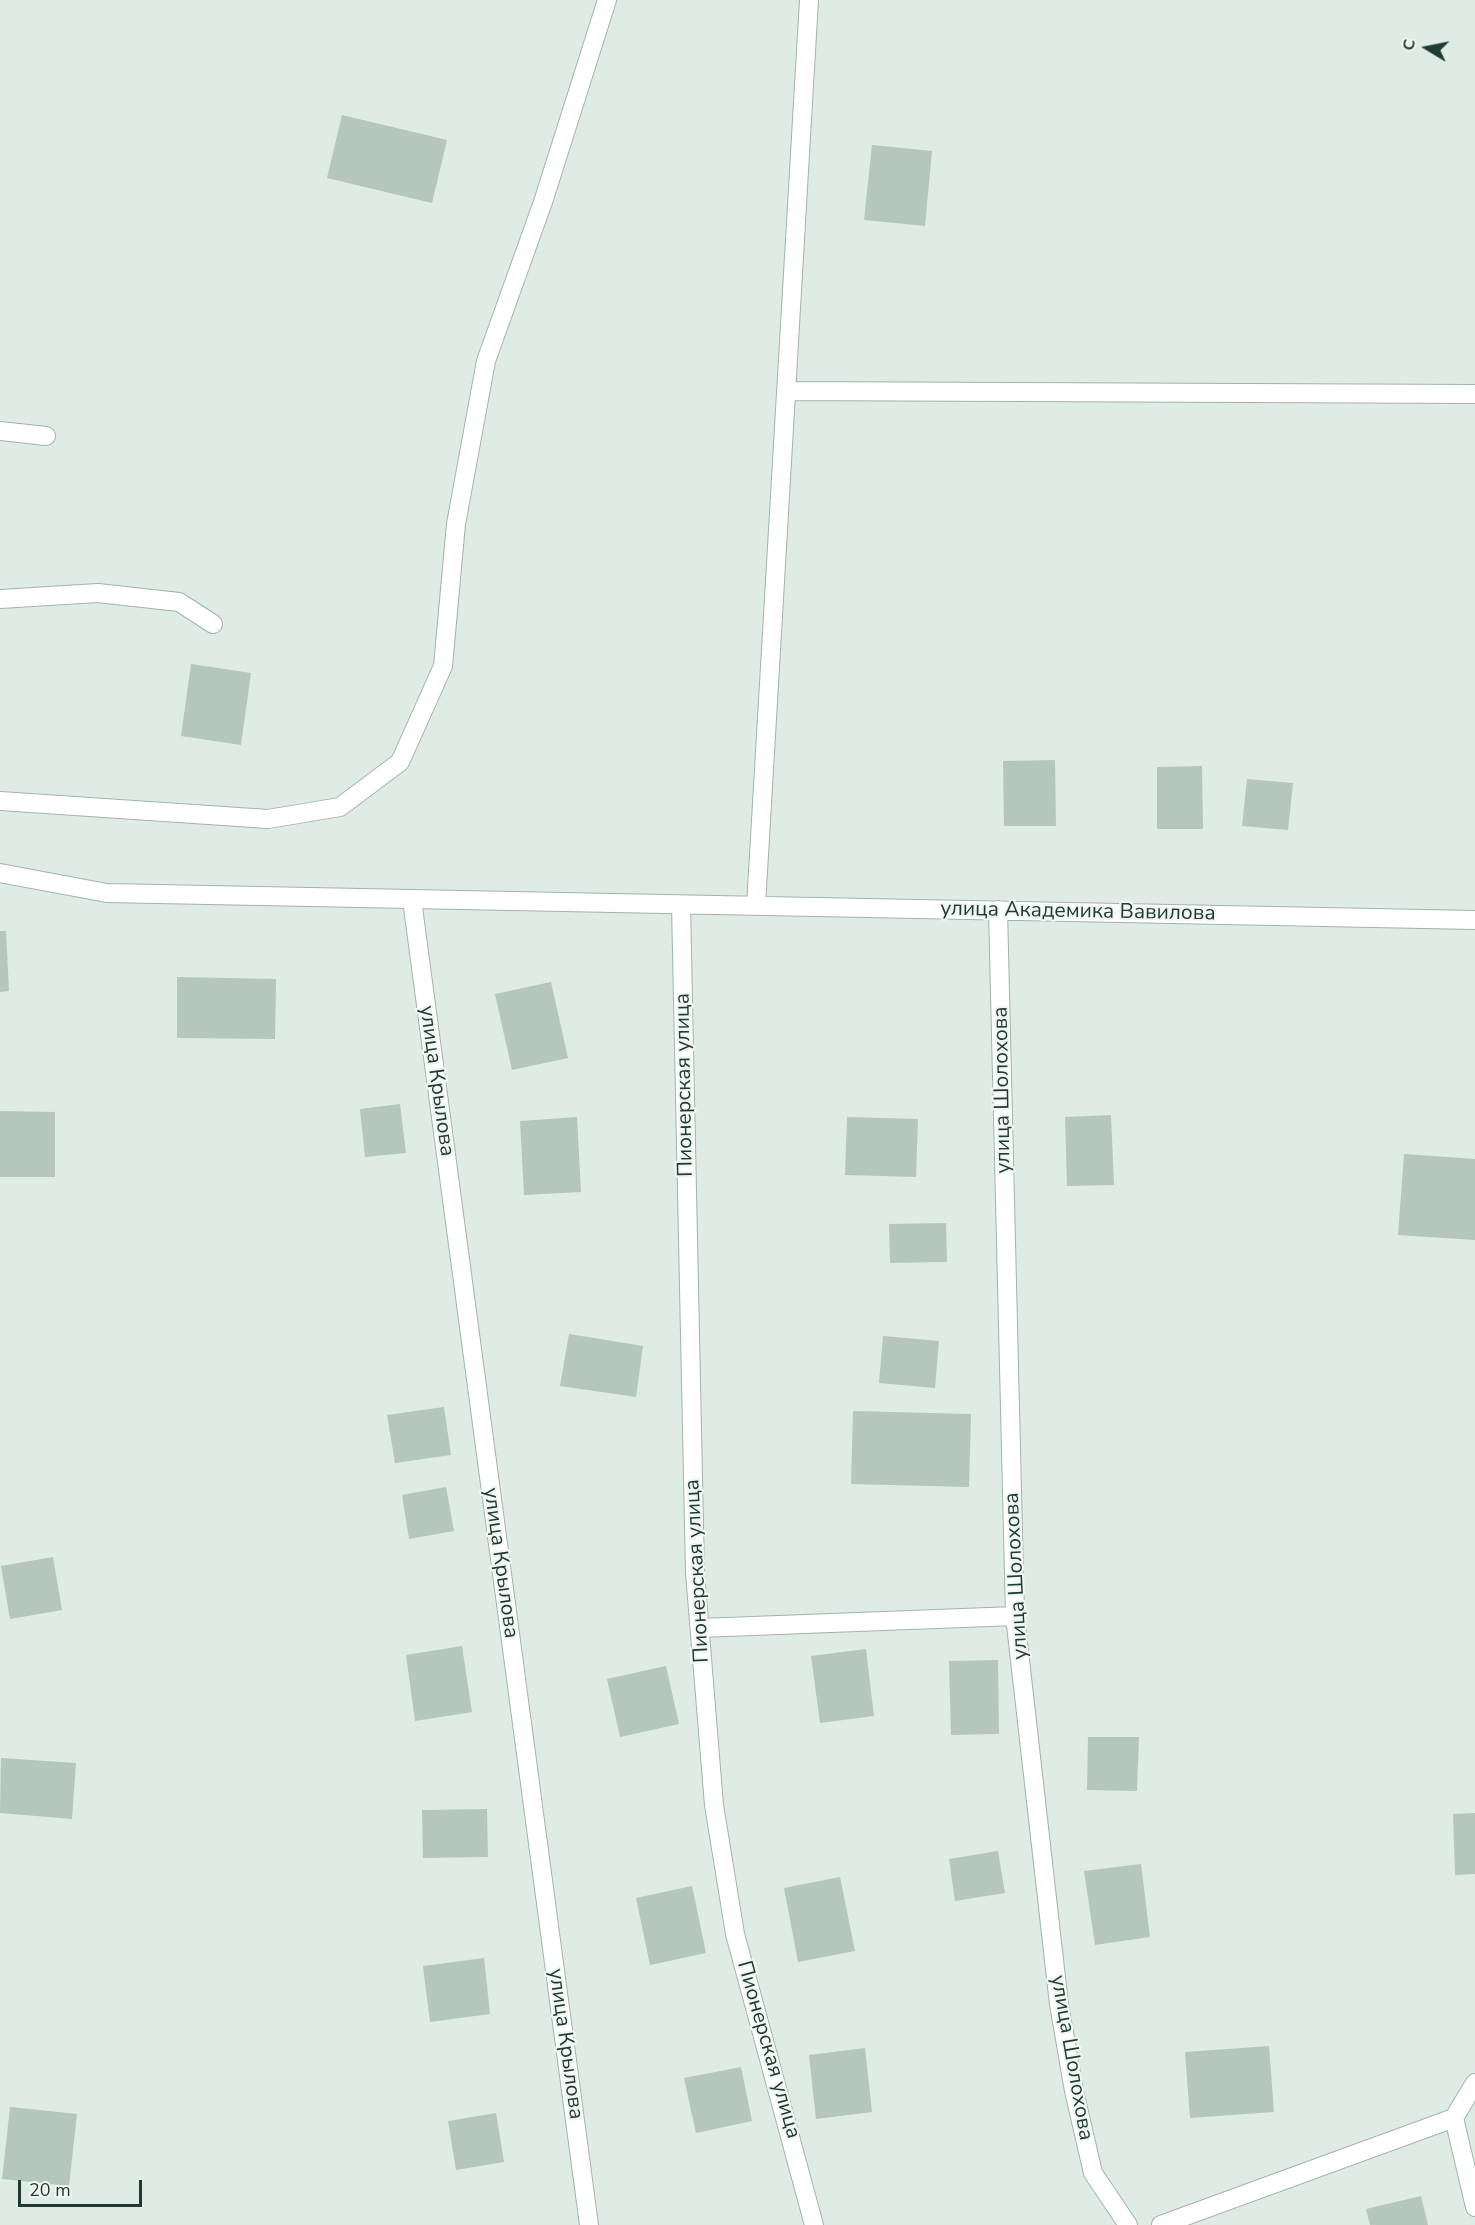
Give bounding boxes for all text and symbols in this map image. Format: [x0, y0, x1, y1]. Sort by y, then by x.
north arrow [1397, 18, 1457, 78]
text: С [1397, 38, 1421, 52]
street label: улица Академика Вавилова [940, 897, 1216, 927]
street label: Пионерская улица [671, 993, 699, 1177]
street label: улица Крылова [413, 1004, 459, 1158]
street label: улица Шолохова [989, 1006, 1017, 1174]
street label: Пионерская улица [681, 1479, 715, 1663]
street label: улица Крылова [477, 1486, 523, 1640]
street label: улица Шолохова [1000, 1492, 1034, 1660]
street label: Пионерская улица [731, 1958, 805, 2142]
street label: улица Крылова [542, 1967, 588, 2121]
street label: улица Шолохова [1044, 1973, 1098, 2143]
scale bar [21, 2168, 146, 2206]
text: 20 m [29, 2178, 71, 2202]

